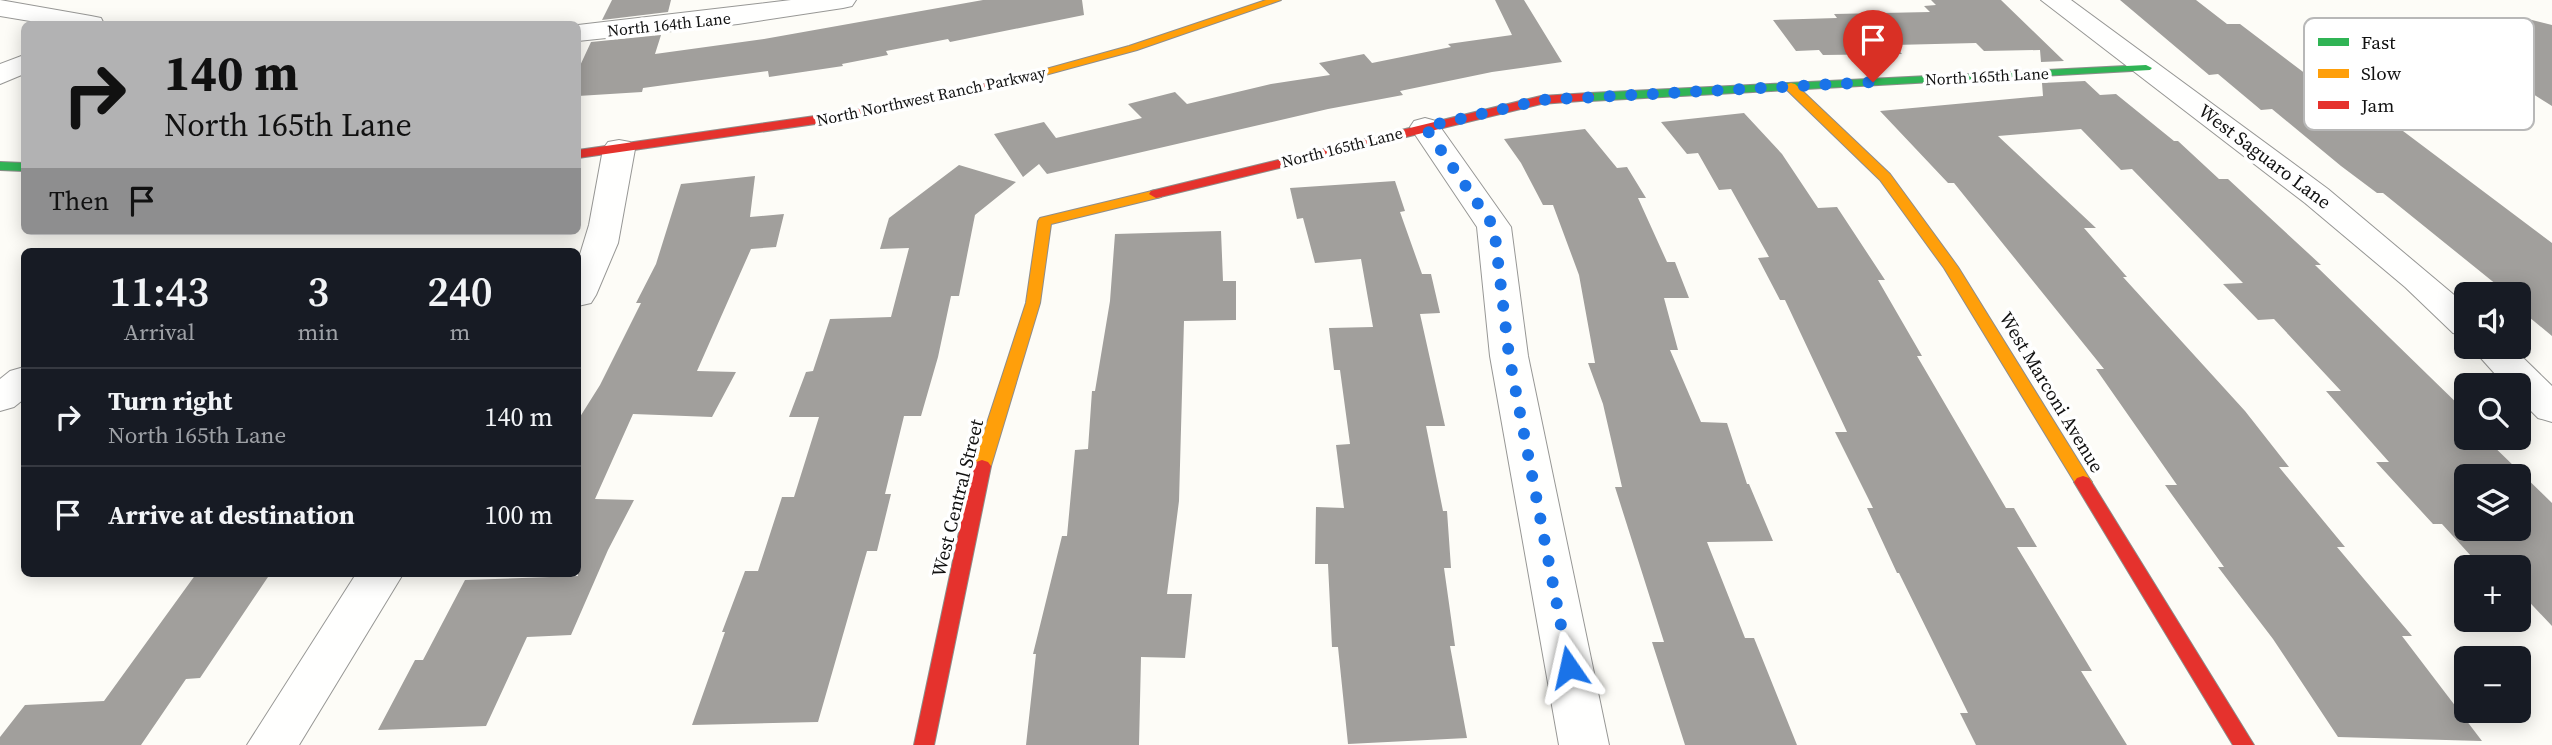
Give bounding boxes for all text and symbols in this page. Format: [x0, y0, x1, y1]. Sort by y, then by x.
street label: North 164th Lane [606, 7, 732, 41]
pin [1843, 10, 1903, 82]
legend [2304, 18, 2534, 130]
icon: arrive [1854, 21, 1892, 59]
text: Fast [2361, 29, 2396, 55]
text: 140 m [164, 39, 299, 106]
icon: right [49, 49, 140, 140]
text: Slow [2361, 60, 2402, 86]
street label: North Northwest Ranch Parkway [814, 61, 1048, 131]
street label: North 165th Lane [1925, 62, 2049, 90]
text: Jam [2360, 92, 2394, 118]
street label: West Saguaro Lane [2193, 97, 2337, 215]
text: North 165th Lane [164, 103, 412, 147]
street label: North 165th Lane [1279, 121, 1405, 173]
icon: arrive [123, 182, 161, 220]
text: Then [49, 183, 109, 219]
text: 11:43 [109, 262, 209, 320]
text: 3 [307, 262, 329, 320]
text: 240 [427, 262, 493, 320]
map controls [2454, 282, 2531, 723]
button: sound [2454, 282, 2531, 359]
street label: West Marconi Avenue [1994, 307, 2110, 477]
text: Arrival [124, 316, 195, 348]
text: min [297, 316, 339, 348]
text: m [450, 316, 470, 348]
button: search [2454, 373, 2531, 450]
text: Turn right [108, 383, 232, 419]
icon: right [49, 398, 87, 436]
text: 140 m [485, 399, 553, 435]
street label: West Central Street [925, 416, 989, 579]
text: North 165th Lane [108, 419, 286, 451]
button: layers [2454, 464, 2531, 541]
icon: arrive [49, 496, 87, 534]
text: Arrive at destination [108, 497, 355, 533]
text: 100 m [485, 497, 553, 533]
button: + [2454, 555, 2531, 632]
position arrow [1532, 630, 1606, 704]
button: − [2454, 646, 2531, 723]

